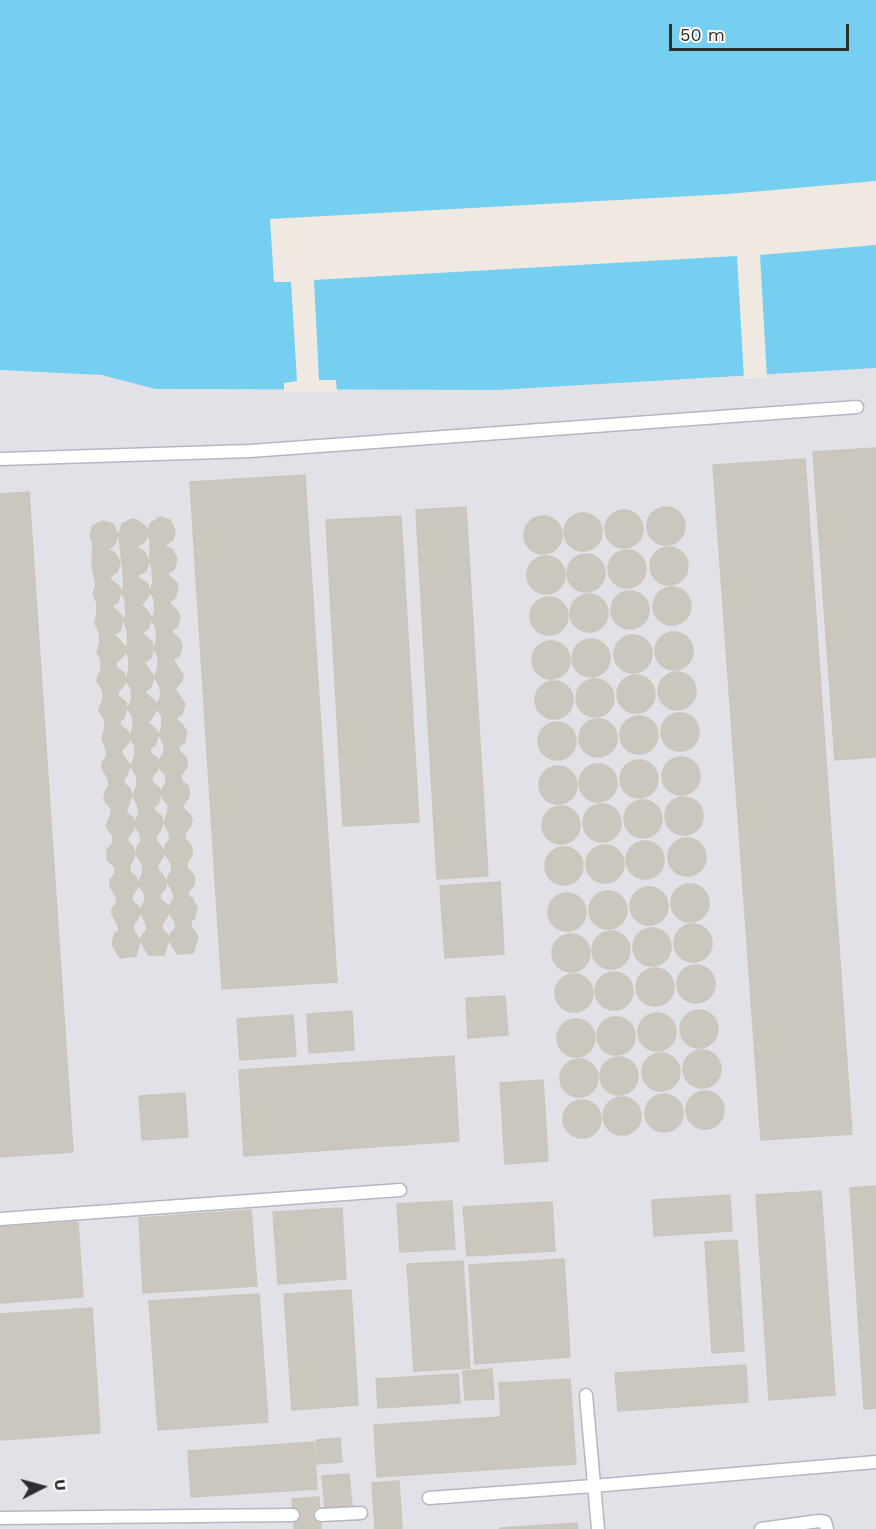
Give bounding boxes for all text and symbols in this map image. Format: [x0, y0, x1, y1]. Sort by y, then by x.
scale bar [672, 12, 852, 50]
text: 50 m [680, 24, 725, 45]
north arrow [12, 1457, 72, 1517]
text: U [50, 1478, 70, 1492]

